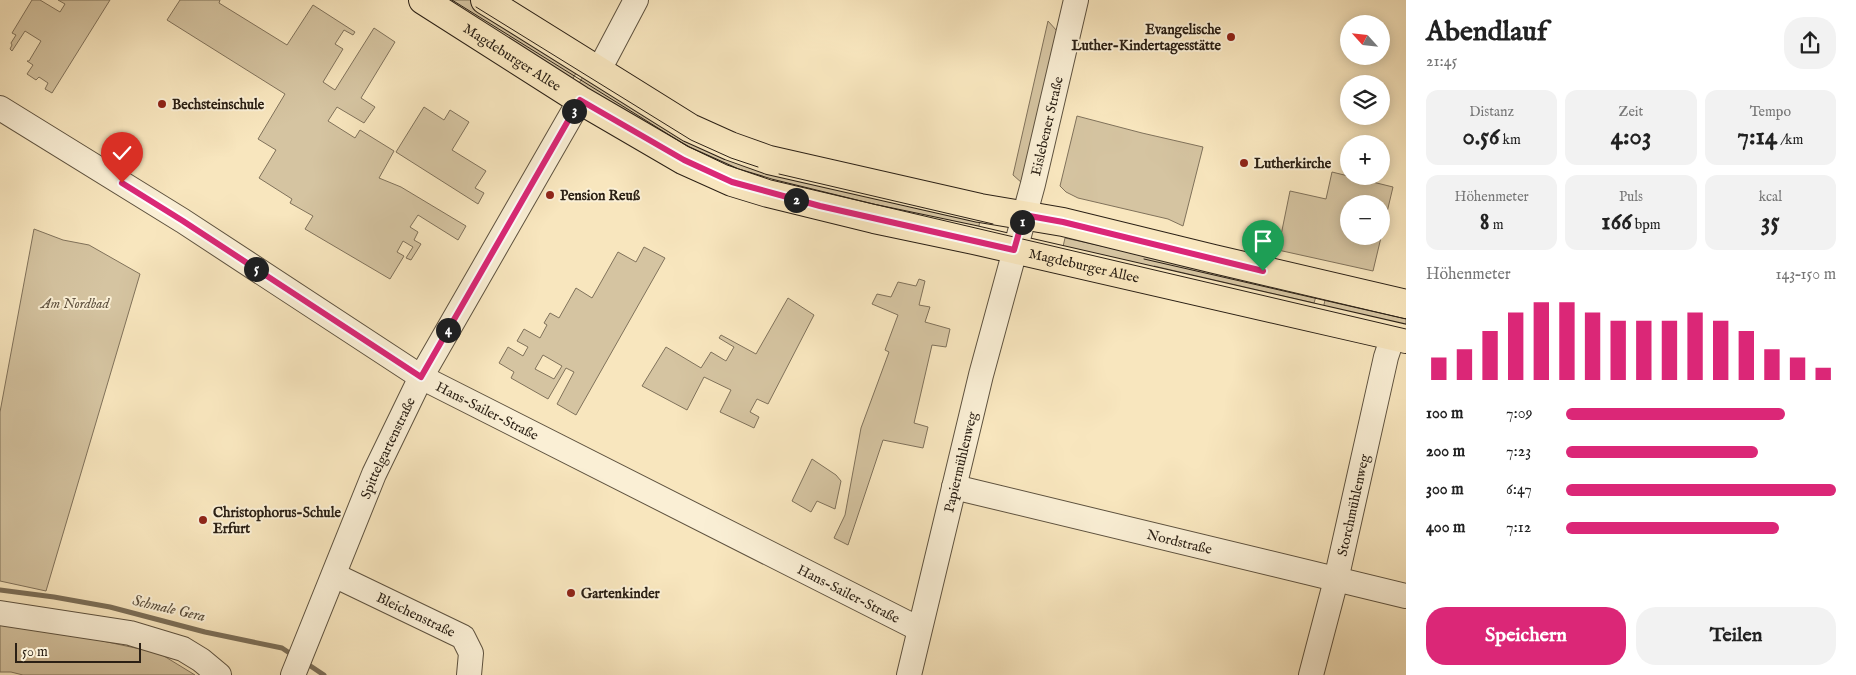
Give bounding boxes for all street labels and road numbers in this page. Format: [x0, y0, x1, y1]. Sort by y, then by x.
street label: Magdeburger Allee [459, 20, 565, 96]
street label: Eislebener Straße [1027, 74, 1068, 178]
street label: Magdeburger Allee [1027, 245, 1141, 288]
street label: Hans-Sailer-Straße [433, 378, 542, 445]
street label: Spittelgartenstraße [357, 394, 420, 502]
street label: Papiermühlenweg [940, 410, 982, 514]
street label: Storchmühlenweg [1334, 452, 1374, 558]
street label: Nordstraße [1145, 526, 1214, 559]
street label: Hans-Sailer-Straße [794, 561, 903, 628]
street label: Bleichenstraße [373, 589, 458, 642]

